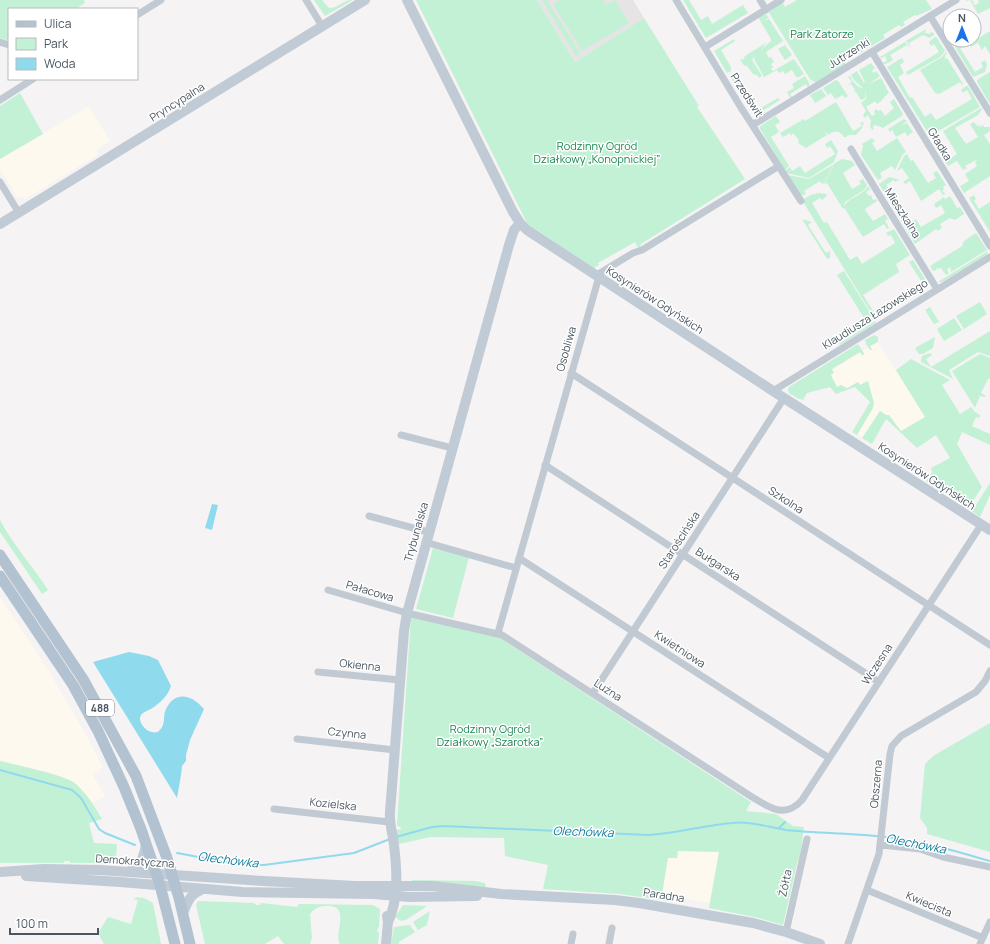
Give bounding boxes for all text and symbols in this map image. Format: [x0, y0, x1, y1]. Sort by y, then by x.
legend [8, 8, 138, 80]
north arrow [942, 8, 982, 48]
text: N [958, 10, 966, 25]
text: Ulica [44, 15, 71, 32]
park label: Park Zatorze [790, 26, 854, 41]
street label: Jutrzenki [825, 34, 872, 71]
text: Park [44, 35, 69, 52]
text: Woda [44, 55, 75, 72]
street label: Przedświt [728, 70, 767, 120]
street label: Pryncypalna [146, 79, 207, 124]
street label: Gładka [925, 125, 956, 163]
park label: Rodzinny Ogród Działkowy „Konopnickiej” [534, 138, 660, 166]
street label: Mieszkalna [882, 185, 925, 241]
street label: Kosynierów Gdyńskich [604, 262, 707, 337]
street label: Klaudiusza Łazowskiego [819, 275, 931, 352]
street label: Osobliwa [552, 325, 579, 373]
street label: Kosynierów Gdyńskich [876, 438, 979, 513]
street label: Szkolna [766, 482, 807, 517]
street label: Trybunalska [400, 500, 431, 563]
street label: Starościńska [654, 508, 703, 571]
street label: Bułgarska [693, 543, 744, 584]
street label: Pałacowa [345, 577, 396, 604]
street label: Kwietniowa [652, 626, 709, 671]
street label: Wczesna [858, 640, 895, 687]
street label: Okienna [339, 655, 381, 674]
street label: Luźna [591, 675, 625, 704]
road number: 488 [86, 700, 114, 716]
park label: Rodzinny Ogród Działkowy „Szarotka” [437, 721, 543, 749]
street label: Czynna [327, 723, 367, 742]
street label: Obszerna [866, 759, 885, 809]
street label: Kozielska [309, 794, 357, 813]
water label: Olechówka [552, 822, 615, 841]
water label: Olechówka [885, 829, 949, 858]
water label: Olechówka [197, 847, 261, 872]
street label: Demokratyczna [95, 850, 175, 871]
street label: Żółta [774, 868, 795, 898]
street label: Paradna [642, 884, 686, 905]
street label: Kwiecista [904, 887, 955, 920]
scale bar [10, 910, 98, 936]
text: 100 m [16, 915, 48, 932]

